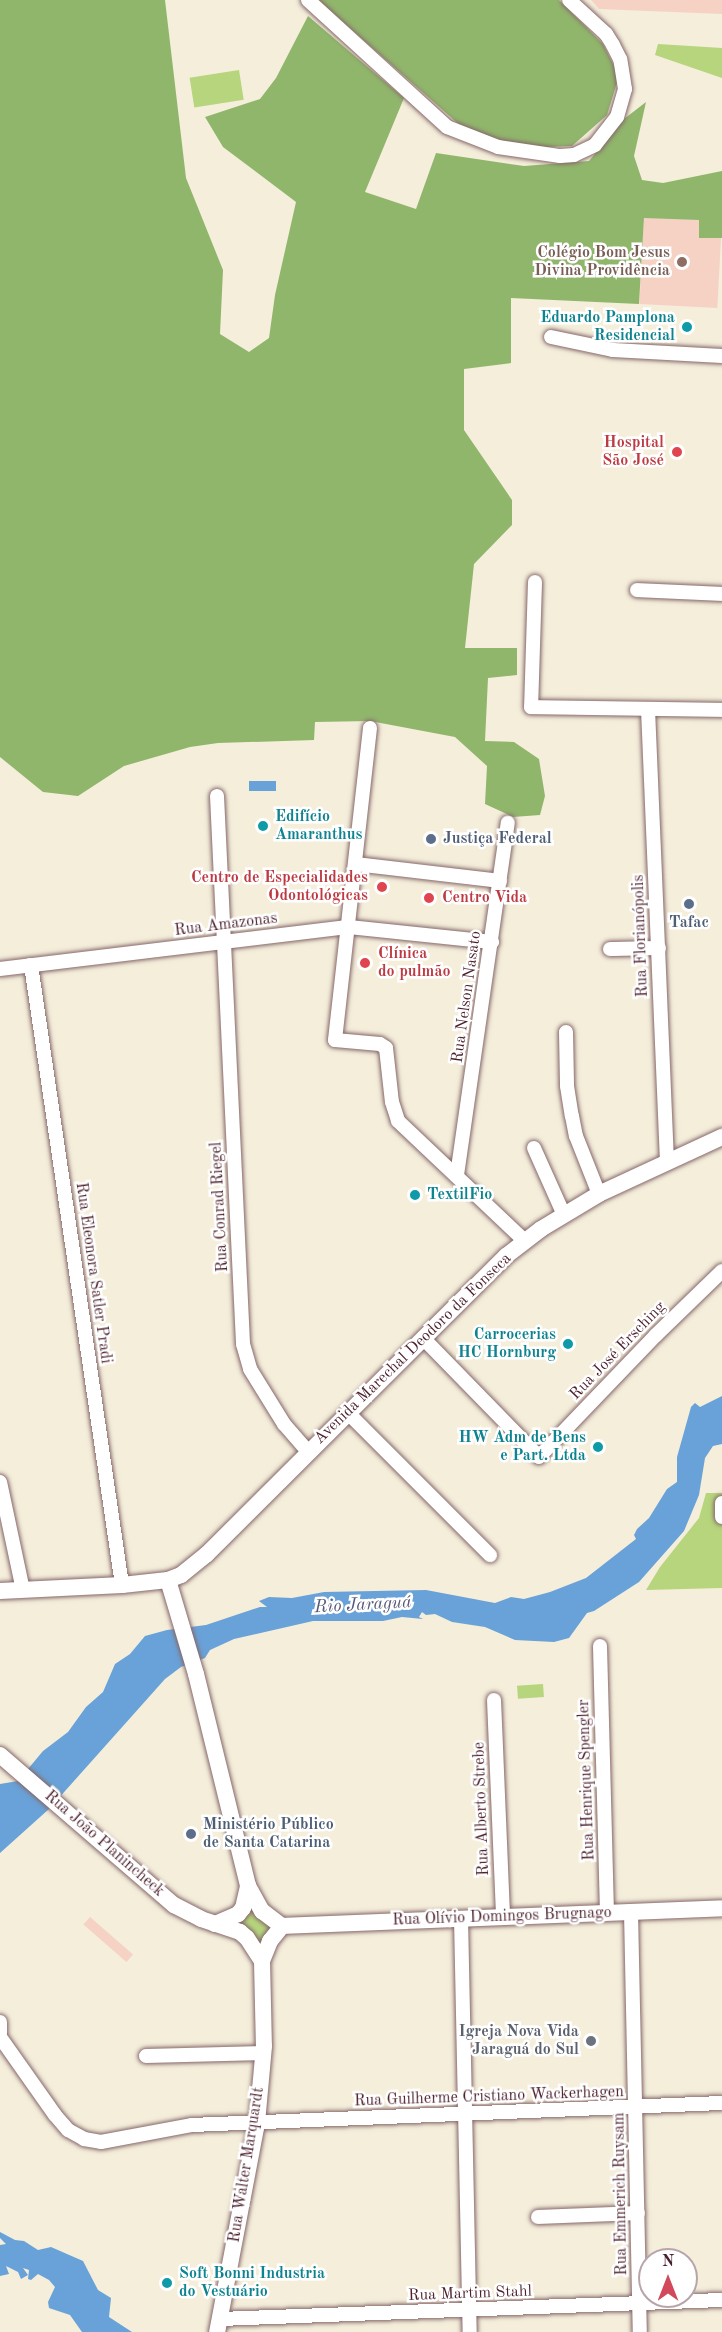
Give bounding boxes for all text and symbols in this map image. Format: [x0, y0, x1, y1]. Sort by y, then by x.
place label: Colégio Bom Jesus Divina Providência [534, 243, 670, 281]
marker: Colégio Bom Jesus Divina Providência [675, 255, 689, 269]
place label: Eduardo Pamplona Residencial [540, 308, 675, 346]
marker: Eduardo Pamplona Residencial [680, 320, 694, 334]
place label: Hospital São José [602, 433, 664, 471]
marker: Hospital São José [668, 443, 686, 461]
place label: Edifício Amaranthus [275, 807, 362, 845]
marker: Edifício Amaranthus [256, 819, 270, 833]
place label: Justiça Federal [443, 829, 552, 849]
marker: Justiça Federal [424, 832, 438, 846]
place label: Centro de Especialidades Odontológicas [191, 868, 368, 906]
street label: Rua Florianópolis [629, 874, 653, 998]
marker: Centro de Especialidades Odontológicas [373, 878, 391, 896]
place label: Centro Vida [442, 888, 527, 908]
marker: Centro Vida [420, 889, 438, 907]
marker: Tafac [682, 897, 696, 911]
street label: Rua Amazonas [173, 909, 279, 941]
place label: Tafac [669, 913, 709, 933]
street label: Rua Nelson Nasato [448, 930, 486, 1064]
place label: Clínica do pulmão [378, 944, 451, 982]
marker: Clínica do pulmão [356, 954, 374, 972]
street label: Rua Conrad Riegel [207, 1141, 233, 1273]
street label: Rua Eleonora Satler Pradi [71, 1181, 115, 1365]
place label: TextilFio [427, 1185, 492, 1205]
marker: TextilFio [408, 1188, 422, 1202]
street label: Avenida Marechal Deodoro da Fonseca [310, 1249, 516, 1449]
street label: Rua José Ersching [566, 1298, 670, 1404]
place label: Carrocerias HC Hornburg [458, 1325, 556, 1363]
marker: Carrocerias HC Hornburg [561, 1337, 575, 1351]
place label: HW Adm de Bens e Part. Ltda [458, 1428, 586, 1466]
marker: HW Adm de Bens e Part. Ltda [591, 1440, 605, 1454]
water label: Rio Jaraguá [314, 1592, 412, 1618]
street label: Rua Henrique Spengler [575, 1699, 599, 1861]
street label: Rua Alberto Strebe [470, 1742, 494, 1876]
street label: Rua João Planincheck [40, 1787, 168, 1901]
place label: Ministério Público de Santa Catarina [203, 1815, 334, 1853]
marker: Ministério Público de Santa Catarina [184, 1827, 198, 1841]
street label: Rua Olívio Domingos Brugnago [392, 1904, 612, 1930]
place label: Igreja Nova Vida Jaraguá do Sul [458, 2022, 579, 2060]
marker: Igreja Nova Vida Jaraguá do Sul [584, 2034, 598, 2048]
street label: Rua Guilherme Cristiano Wackerhagen [354, 2083, 624, 2111]
street label: Rua Walter Marquardt [225, 2086, 269, 2244]
street label: Rua Emmerich Ruysam [610, 2112, 632, 2276]
north arrow [638, 2248, 698, 2308]
text: N [662, 2254, 674, 2270]
place label: Soft Bonni Industria do Vestuário [179, 2264, 325, 2302]
marker: Soft Bonni Industria do Vestuário [160, 2276, 174, 2290]
street label: Rua Martim Stahl [408, 2282, 532, 2306]

